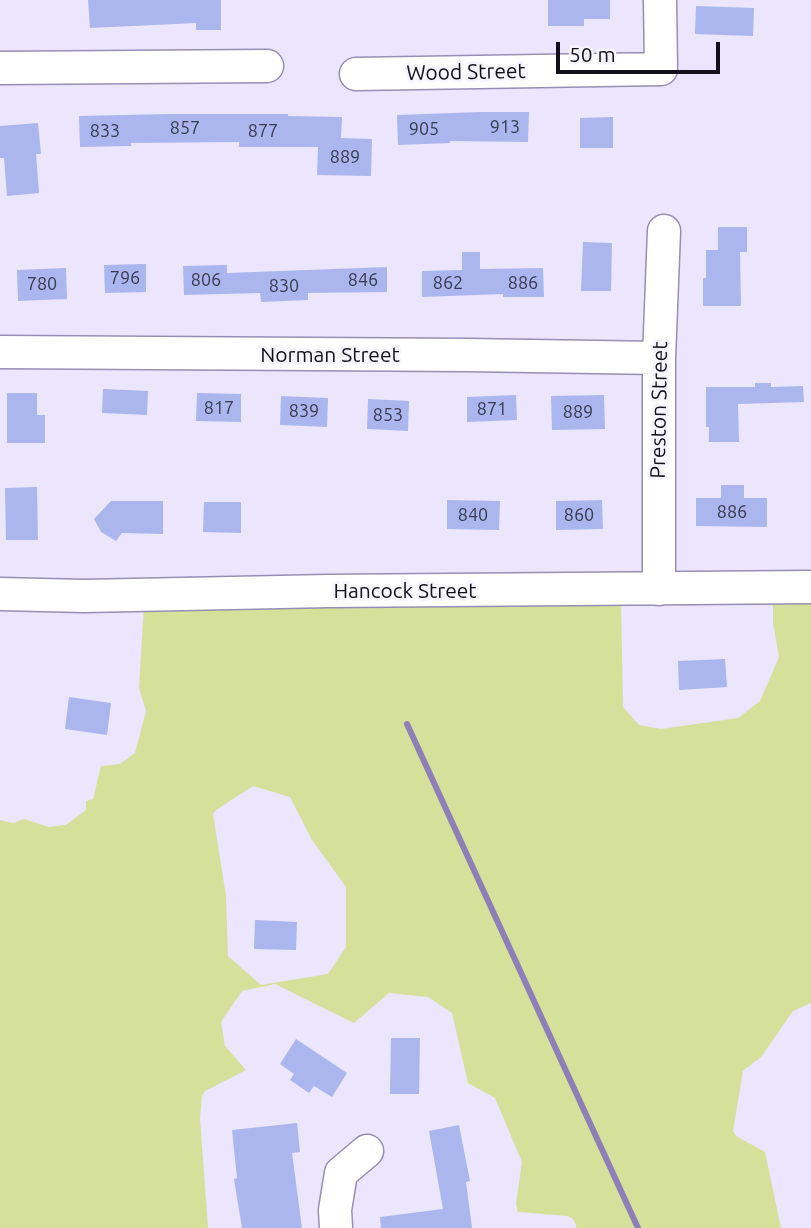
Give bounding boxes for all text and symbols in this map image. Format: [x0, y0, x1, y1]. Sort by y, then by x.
scale bar [559, 28, 724, 72]
text: 50 m [569, 42, 616, 66]
street label: Wood Street [406, 58, 526, 86]
house number: 913 [490, 116, 520, 138]
house number: 857 [170, 117, 200, 139]
house number: 905 [409, 118, 439, 140]
house number: 833 [90, 120, 120, 142]
house number: 877 [248, 120, 278, 142]
house number: 889 [330, 146, 360, 168]
house number: 796 [110, 267, 140, 289]
house number: 806 [191, 269, 221, 291]
house number: 846 [348, 269, 378, 291]
house number: 862 [433, 272, 463, 294]
house number: 886 [508, 272, 538, 294]
house number: 780 [27, 273, 57, 295]
house number: 830 [269, 275, 299, 297]
street label: Preston Street [645, 341, 673, 479]
street label: Norman Street [260, 342, 400, 368]
house number: 817 [204, 397, 234, 419]
house number: 871 [477, 398, 507, 420]
house number: 839 [289, 400, 319, 422]
house number: 889 [563, 401, 593, 423]
house number: 853 [373, 404, 403, 426]
house number: 886 [717, 501, 747, 523]
house number: 840 [458, 504, 488, 526]
house number: 860 [564, 504, 594, 526]
street label: Hancock Street [333, 578, 477, 604]

